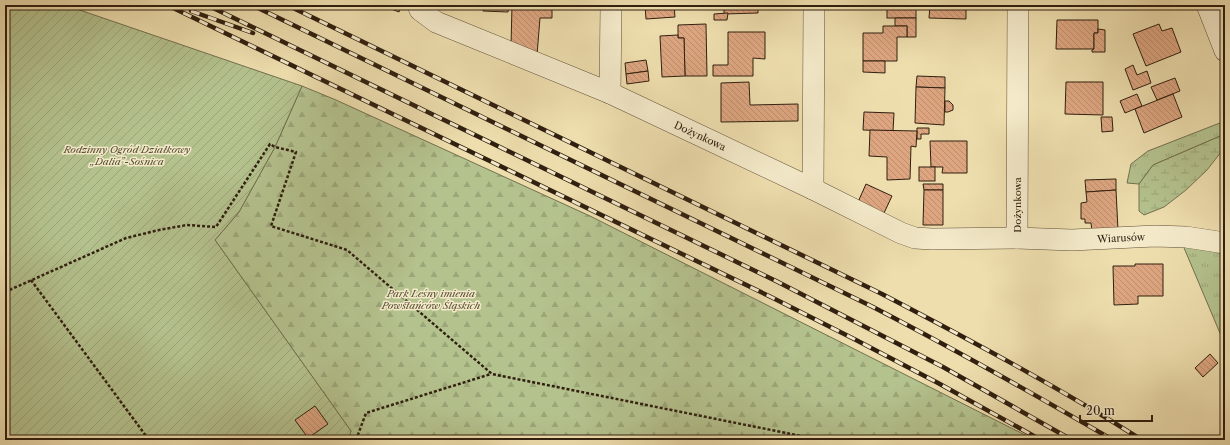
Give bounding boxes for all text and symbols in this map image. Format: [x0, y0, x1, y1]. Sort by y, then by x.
street label: Dożynkowa [672, 118, 729, 154]
park label: Rodzinny Ogród Działkowy „Dalia”-Sośnica [63, 143, 190, 168]
street label: Dożynkowa [1011, 176, 1024, 233]
street label: Wiarusów [1096, 230, 1146, 246]
park label: Park Leśny imienia Powstańców Śląskich [381, 287, 481, 312]
scale bar [1080, 397, 1152, 423]
text: 20 m [1086, 403, 1115, 418]

